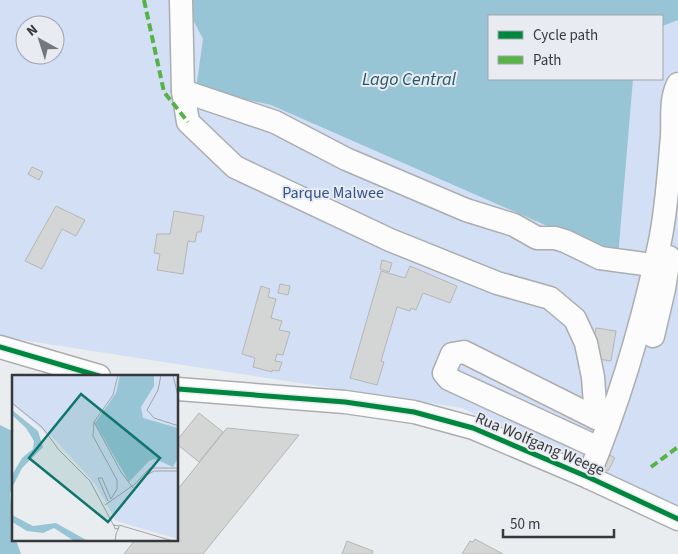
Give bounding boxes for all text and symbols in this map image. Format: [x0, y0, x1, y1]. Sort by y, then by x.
north arrow [15, 15, 65, 65]
legend [488, 15, 663, 80]
text: N [23, 20, 42, 41]
text: Cycle path [533, 25, 598, 46]
text: Path [533, 50, 561, 71]
water label: Lago Central [362, 67, 457, 92]
park label: Parque Malwee [282, 182, 384, 204]
inset map [12, 375, 179, 542]
street label: Rua Wolfgang Weege [472, 407, 608, 481]
scale bar [503, 506, 614, 538]
text: 50 m [510, 514, 540, 535]

